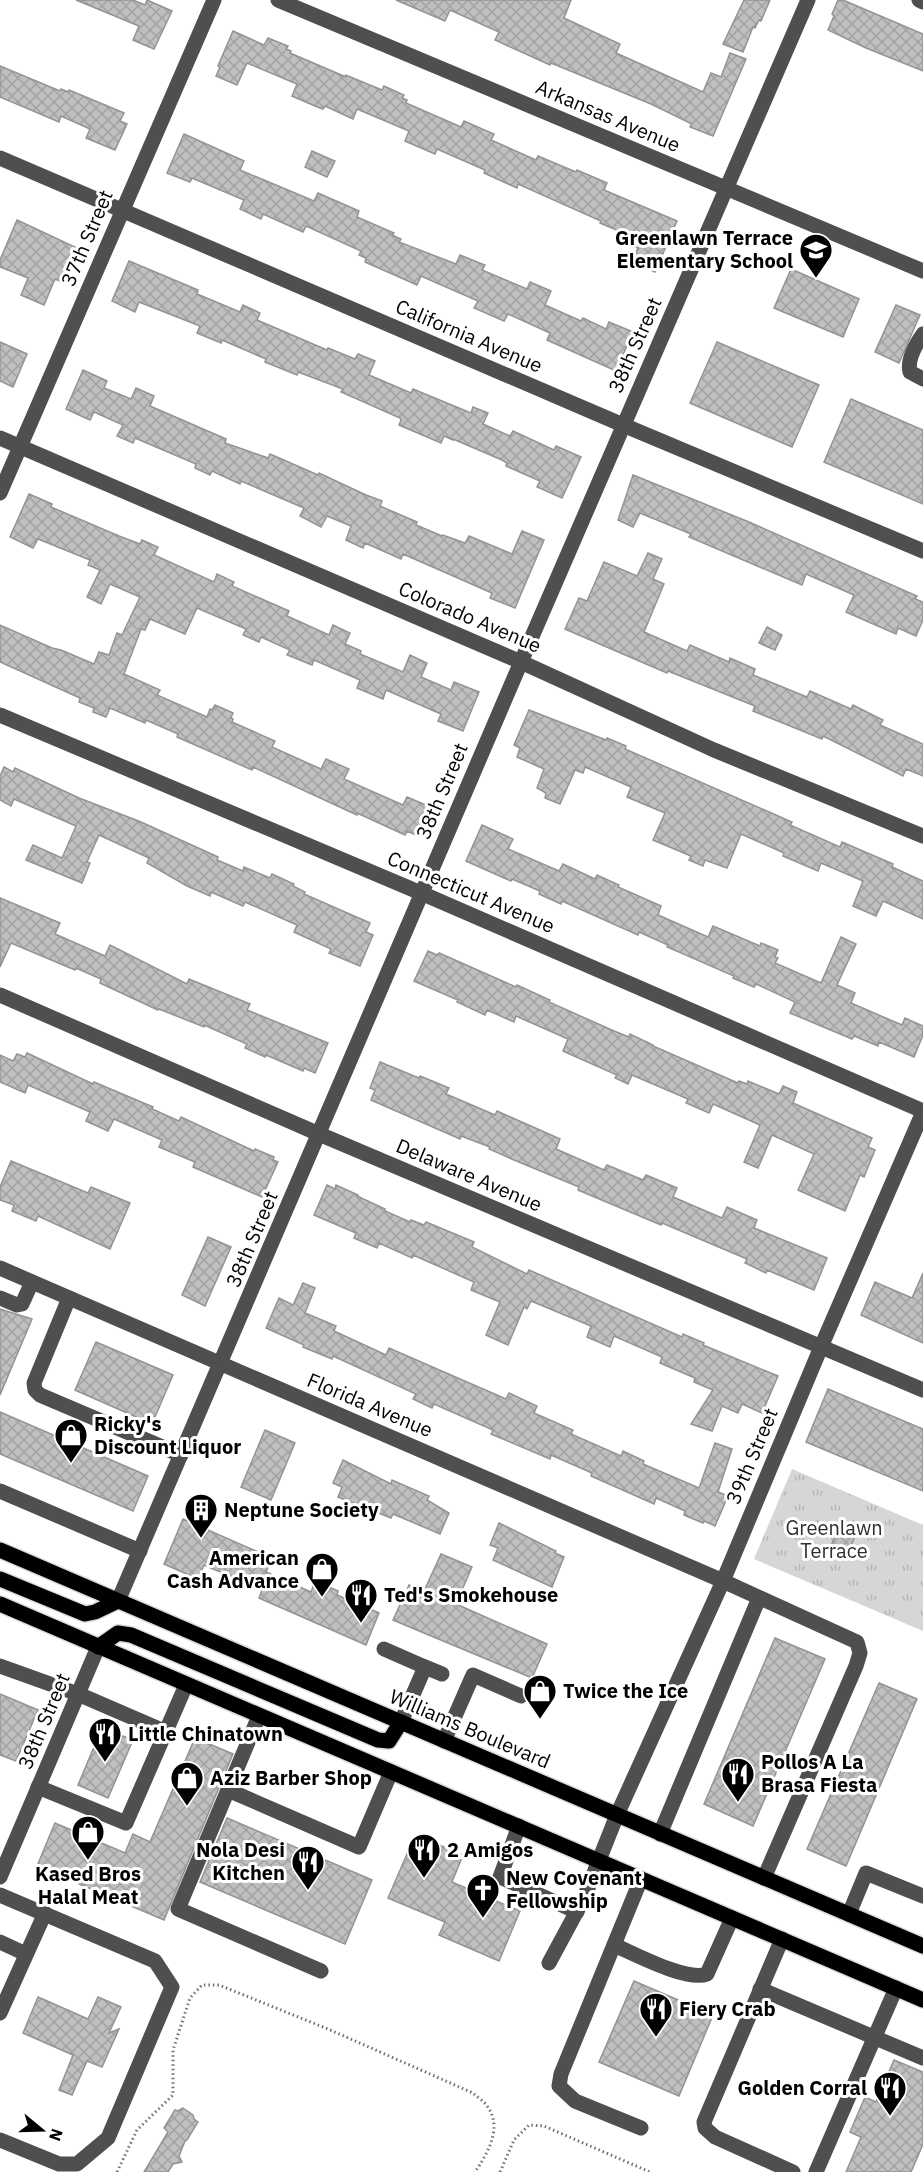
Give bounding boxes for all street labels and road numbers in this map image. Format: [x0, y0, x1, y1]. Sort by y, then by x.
street label: Arkansas Avenue [532, 73, 684, 158]
street label: 37th Street [54, 186, 119, 290]
street label: California Avenue [392, 292, 547, 379]
street label: 38th Street [601, 293, 668, 397]
street label: Colorado Avenue [395, 574, 546, 659]
street label: 38th Street [409, 739, 474, 843]
street label: Connecticut Avenue [383, 844, 559, 939]
street label: Delaware Avenue [392, 1132, 546, 1217]
street label: 38th Street [219, 1187, 284, 1291]
street label: Florida Avenue [303, 1366, 437, 1443]
street label: 39th Street [719, 1404, 784, 1508]
street label: 38th Street [11, 1669, 76, 1773]
street label: Williams Boulevard [386, 1682, 555, 1775]

